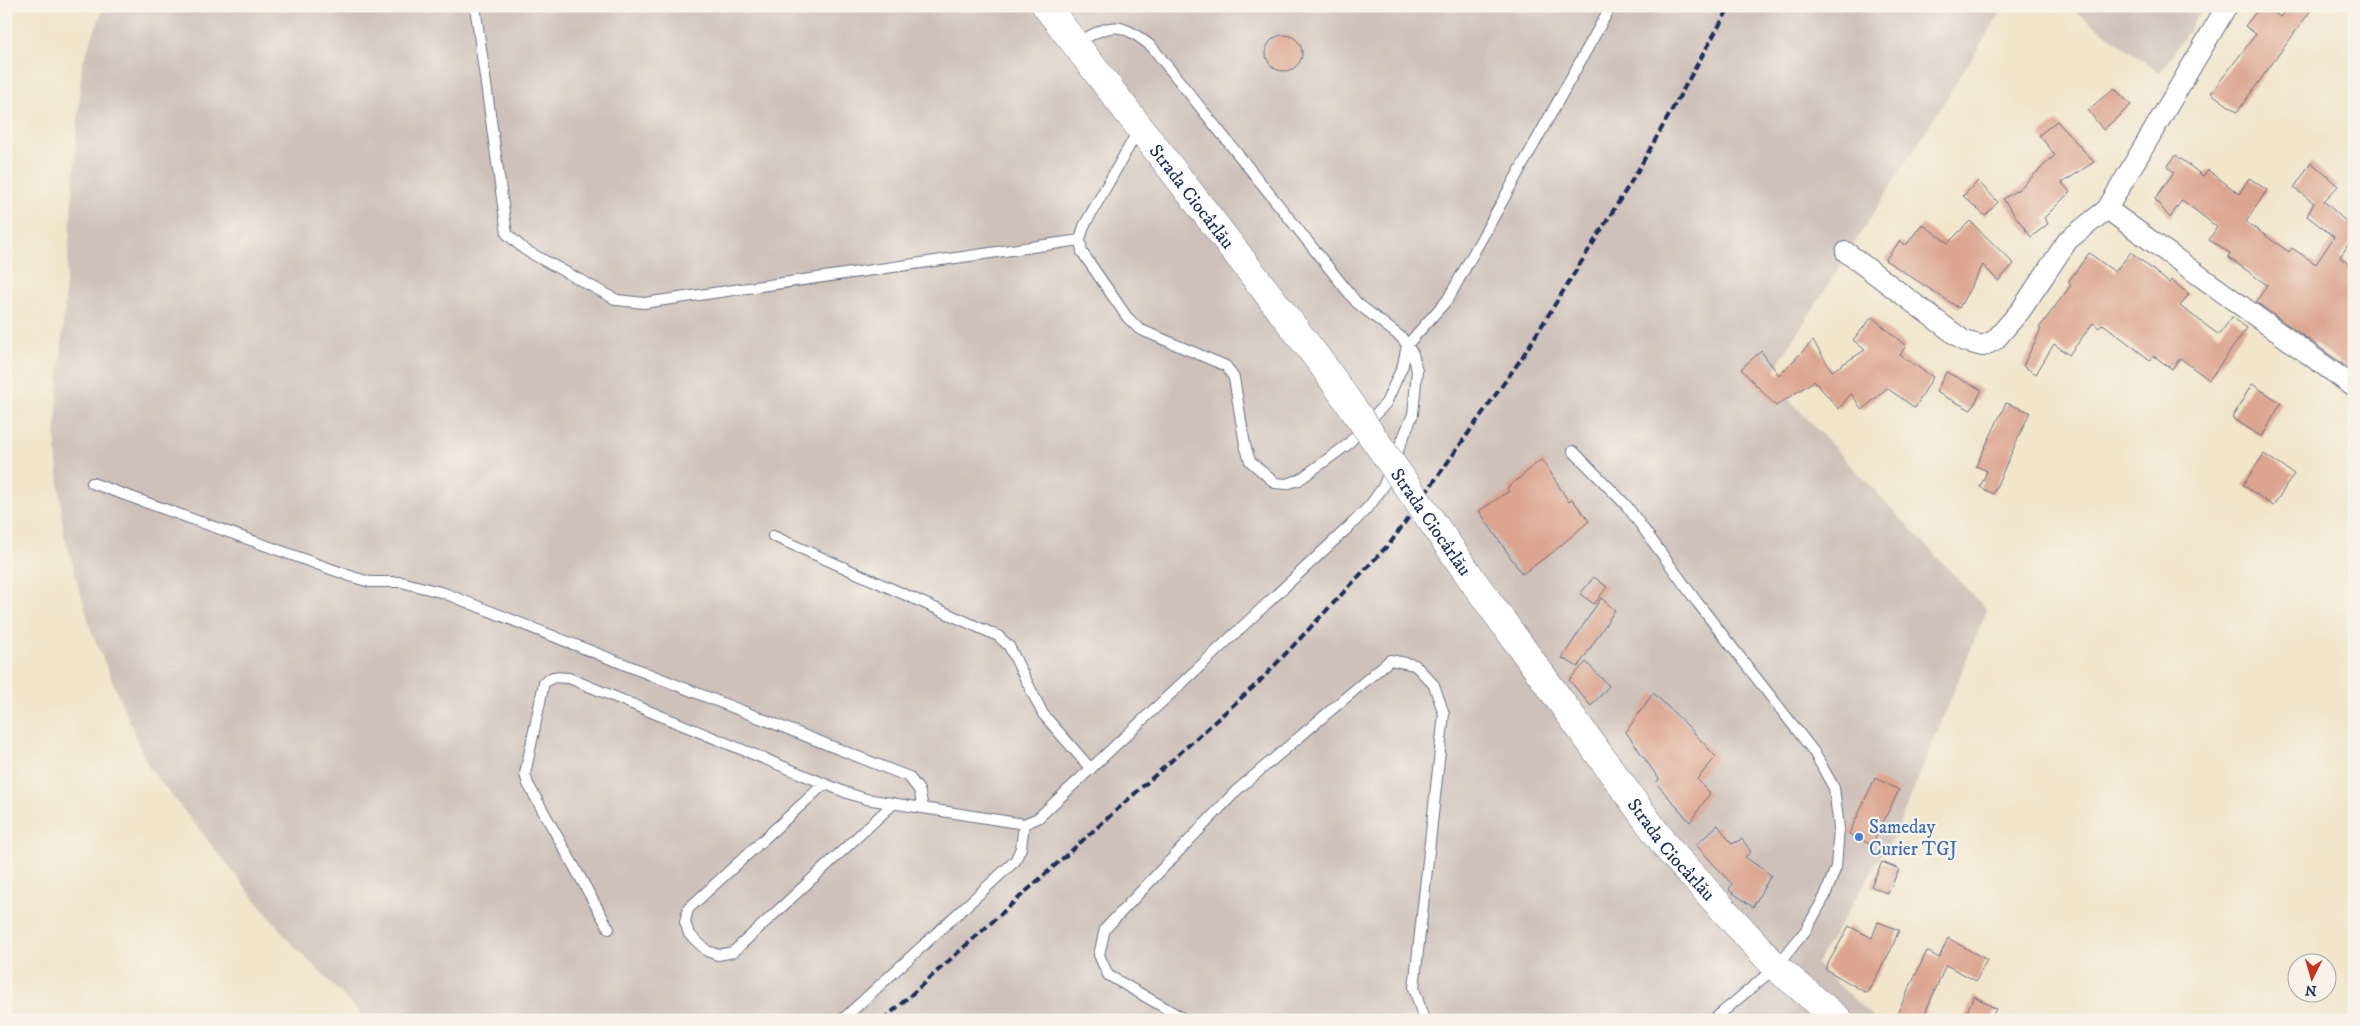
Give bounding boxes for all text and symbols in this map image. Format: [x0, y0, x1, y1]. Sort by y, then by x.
street label: Strada Ciocârlău [1144, 140, 1239, 254]
street label: Strada Ciocârlău [1385, 464, 1476, 581]
street label: Strada Ciocârlău [1622, 794, 1720, 906]
place label: Sameday Curier TGJ [1869, 816, 1957, 861]
marker: Sameday Curier TGJ [1853, 831, 1865, 843]
north arrow [2288, 954, 2338, 1004]
text: N [2304, 980, 2317, 999]

